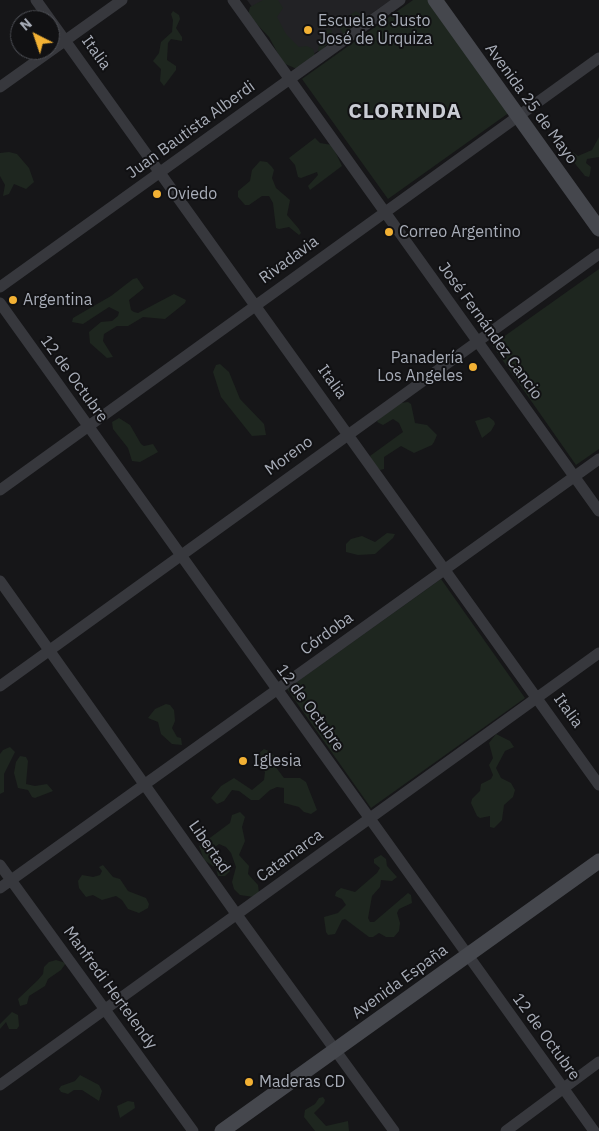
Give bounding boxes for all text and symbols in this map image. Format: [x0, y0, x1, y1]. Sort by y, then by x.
north arrow [10, 10, 60, 60]
place label: Escuela 8 Justo José de Urquiza [318, 11, 432, 49]
text: N [16, 14, 36, 35]
marker: Escuela 8 Justo José de Urquiza [302, 24, 314, 36]
street label: Italia [77, 32, 115, 74]
street label: Avenida 25 de Mayo [481, 40, 581, 168]
street label: Juan Bautista Alberdi [123, 77, 259, 183]
district label: CLORINDA [347, 99, 463, 125]
place label: Oviedo [167, 184, 217, 204]
marker: Oviedo [151, 188, 163, 200]
place label: Correo Argentino [399, 222, 521, 242]
marker: Correo Argentino [383, 226, 395, 238]
street label: Rivadavia [256, 232, 322, 288]
street label: José Fernández Cancio [434, 259, 546, 403]
place label: Argentina [23, 290, 92, 310]
marker: Argentina [7, 294, 19, 306]
street label: 12 de Octubre [36, 332, 112, 426]
place label: Panadería Los Angeles [377, 348, 463, 386]
street label: Italia [313, 361, 351, 403]
marker: Panadería Los Angeles [467, 361, 479, 373]
street label: Moreno [261, 432, 317, 480]
street label: Córdoba [297, 608, 357, 660]
street label: 12 de Octubre [272, 661, 348, 755]
street label: Italia [549, 690, 587, 732]
place label: Iglesia [253, 751, 301, 771]
marker: Iglesia [237, 755, 249, 767]
street label: Libertad [184, 817, 234, 877]
street label: Catamarca [253, 825, 327, 887]
street label: Manfredi Hertelendy [59, 923, 161, 1053]
street label: Avenida España [348, 941, 452, 1023]
street label: 12 de Octubre [508, 990, 584, 1084]
place label: Maderas CD [259, 1072, 345, 1092]
marker: Maderas CD [243, 1076, 255, 1088]

